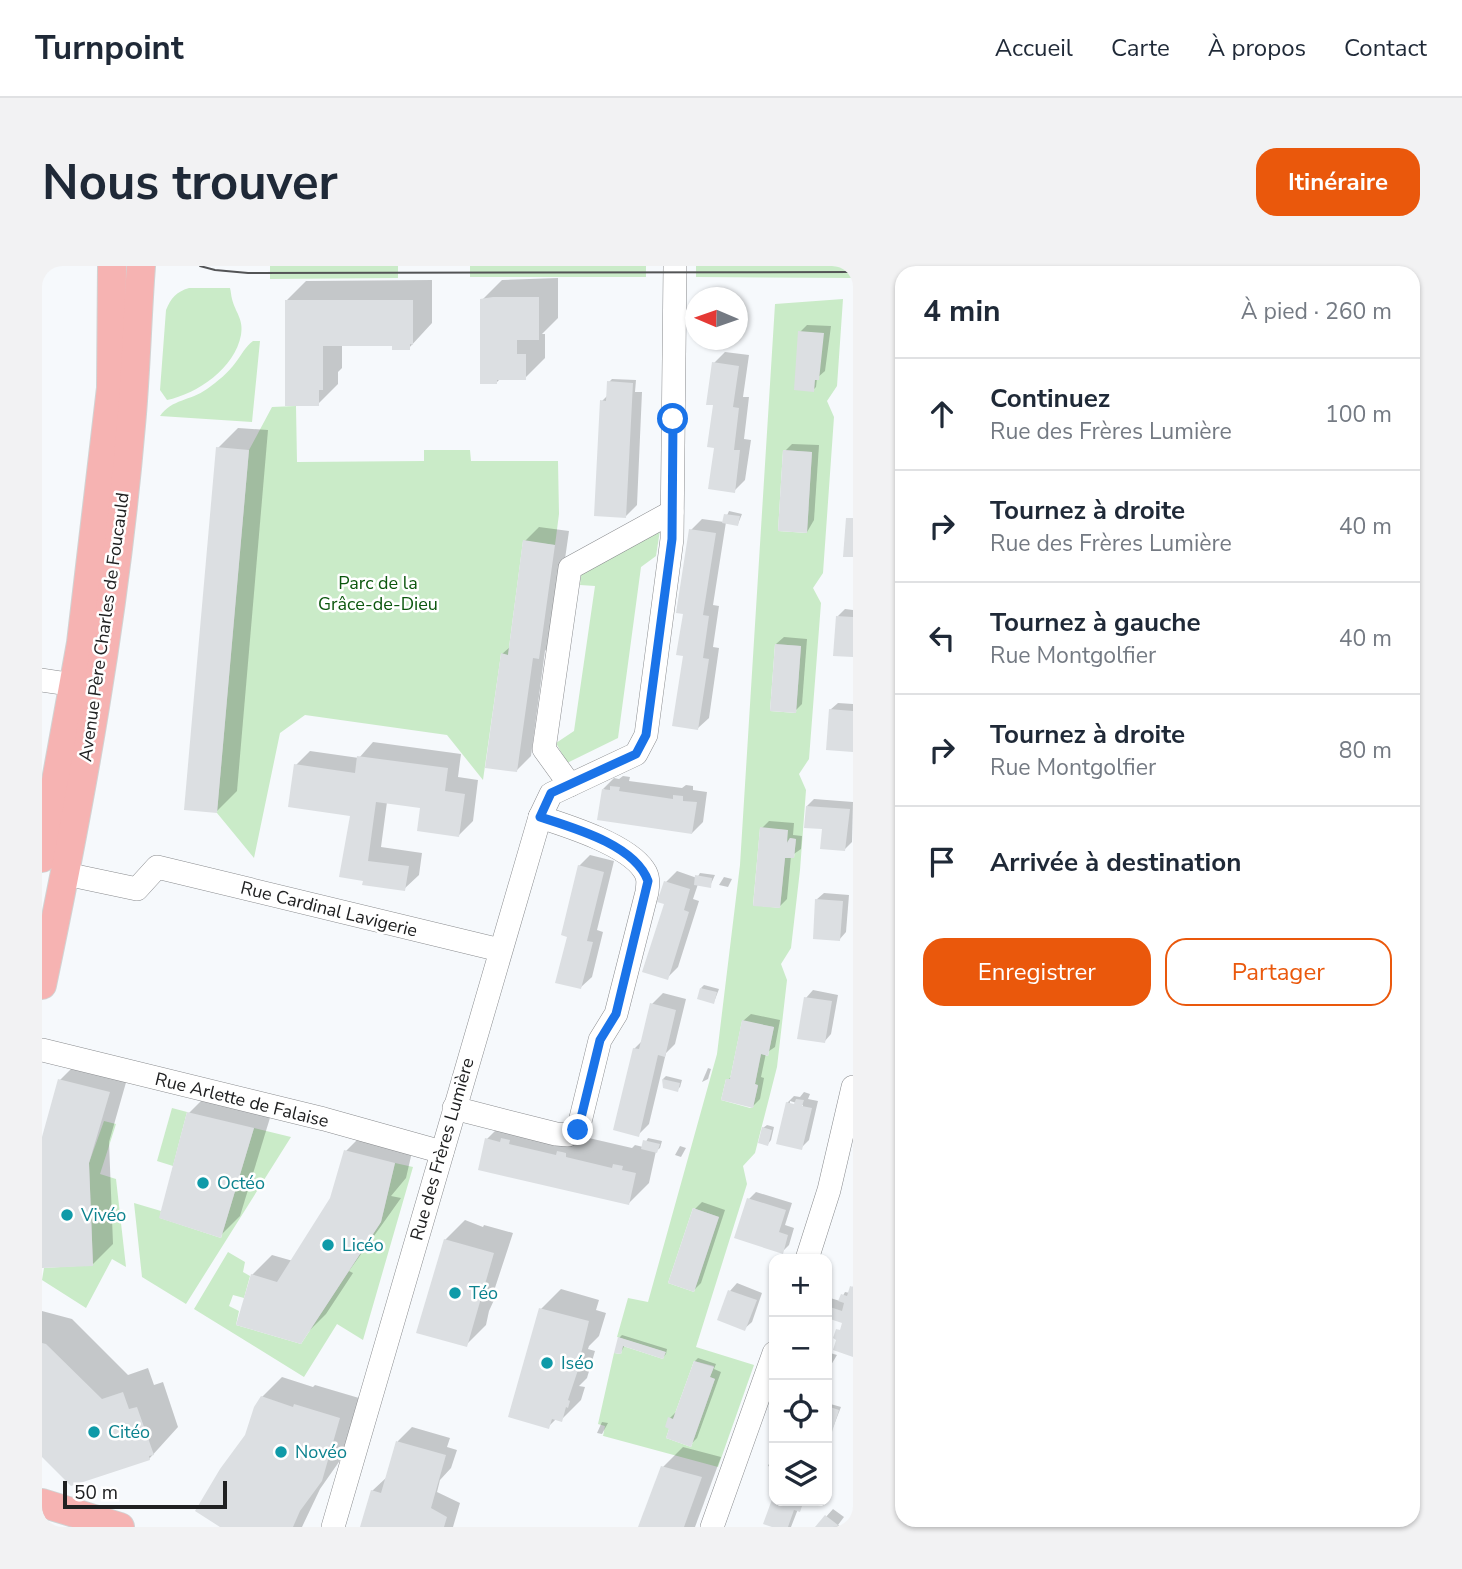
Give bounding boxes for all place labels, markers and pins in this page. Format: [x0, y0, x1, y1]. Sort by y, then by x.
place label: Octéo [217, 1171, 265, 1195]
marker: Octéo [195, 1175, 211, 1191]
place label: Vivéo [80, 1203, 126, 1227]
marker: Vivéo [59, 1207, 75, 1223]
place label: Licéo [342, 1233, 384, 1257]
marker: Licéo [320, 1237, 336, 1253]
place label: Téo [469, 1281, 498, 1305]
marker: Téo [447, 1285, 463, 1301]
place label: Iséo [561, 1351, 594, 1375]
marker: Iséo [539, 1355, 555, 1371]
place label: Citéo [108, 1420, 150, 1444]
marker: Citéo [86, 1424, 102, 1440]
place label: Novéo [295, 1440, 347, 1464]
marker: Novéo [273, 1444, 289, 1460]

